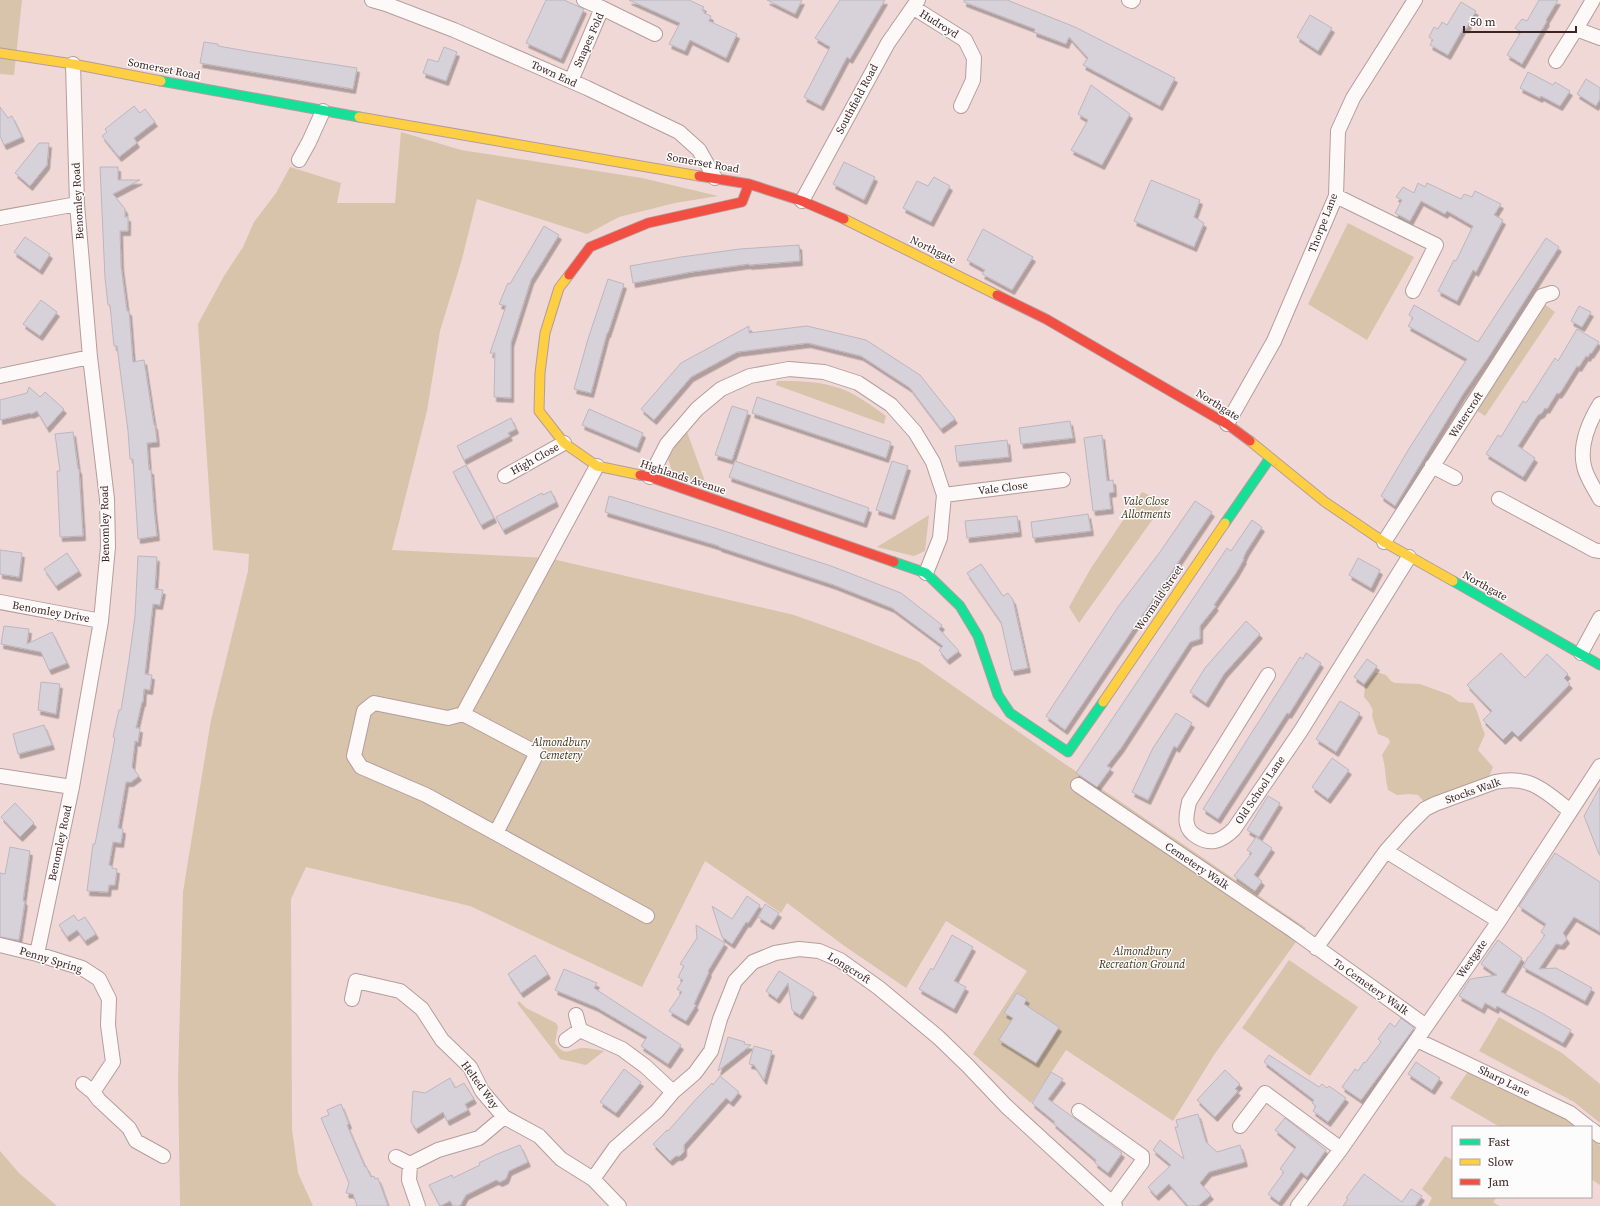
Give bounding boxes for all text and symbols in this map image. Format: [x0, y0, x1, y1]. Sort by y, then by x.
street label: Hudroyd [917, 6, 962, 42]
scale bar [1464, 8, 1576, 34]
street label: Snapes Fold [570, 10, 608, 70]
text: 50 m [1470, 14, 1496, 30]
street label: Somerset Road [127, 55, 202, 83]
street label: Town End [529, 57, 580, 91]
street label: Southfield Road [832, 61, 882, 137]
street label: Somerset Road [666, 149, 741, 177]
street label: Benomley Road [68, 161, 88, 240]
street label: Thorpe Lane [1305, 191, 1341, 255]
street label: Northgate [908, 232, 959, 268]
street label: Northgate [1193, 386, 1243, 425]
street label: Watercroft [1445, 388, 1487, 441]
street label: High Close [508, 439, 562, 478]
street label: Highlands Avenue [638, 456, 728, 498]
street label: Vale Close [977, 477, 1029, 499]
street label: Benomley Road [97, 485, 113, 563]
park label: Vale Close Allotments [1120, 494, 1171, 522]
street label: Wormald Street [1131, 562, 1187, 634]
street label: Northgate [1460, 567, 1511, 605]
street label: Benomley Drive [11, 598, 91, 626]
park label: Almondbury Cemetery [531, 735, 591, 763]
street label: Old School Lane [1232, 753, 1289, 827]
street label: Stocks Walk [1443, 774, 1504, 808]
street label: Benomley Road [45, 803, 76, 882]
street label: Cemetery Walk [1162, 839, 1233, 894]
street label: Westgate [1453, 936, 1491, 981]
street label: Penny Spring [18, 943, 85, 977]
park label: Almondbury Recreation Ground [1098, 944, 1185, 972]
street label: Longcroft [825, 949, 874, 988]
street label: To Cemetery Walk [1330, 955, 1413, 1019]
street label: Helted Way [458, 1058, 503, 1112]
street label: Sharp Lane [1476, 1062, 1533, 1100]
legend [1452, 1126, 1592, 1198]
text: Fast [1488, 1134, 1510, 1150]
text: Slow [1488, 1154, 1514, 1170]
text: Jam [1487, 1174, 1509, 1190]

